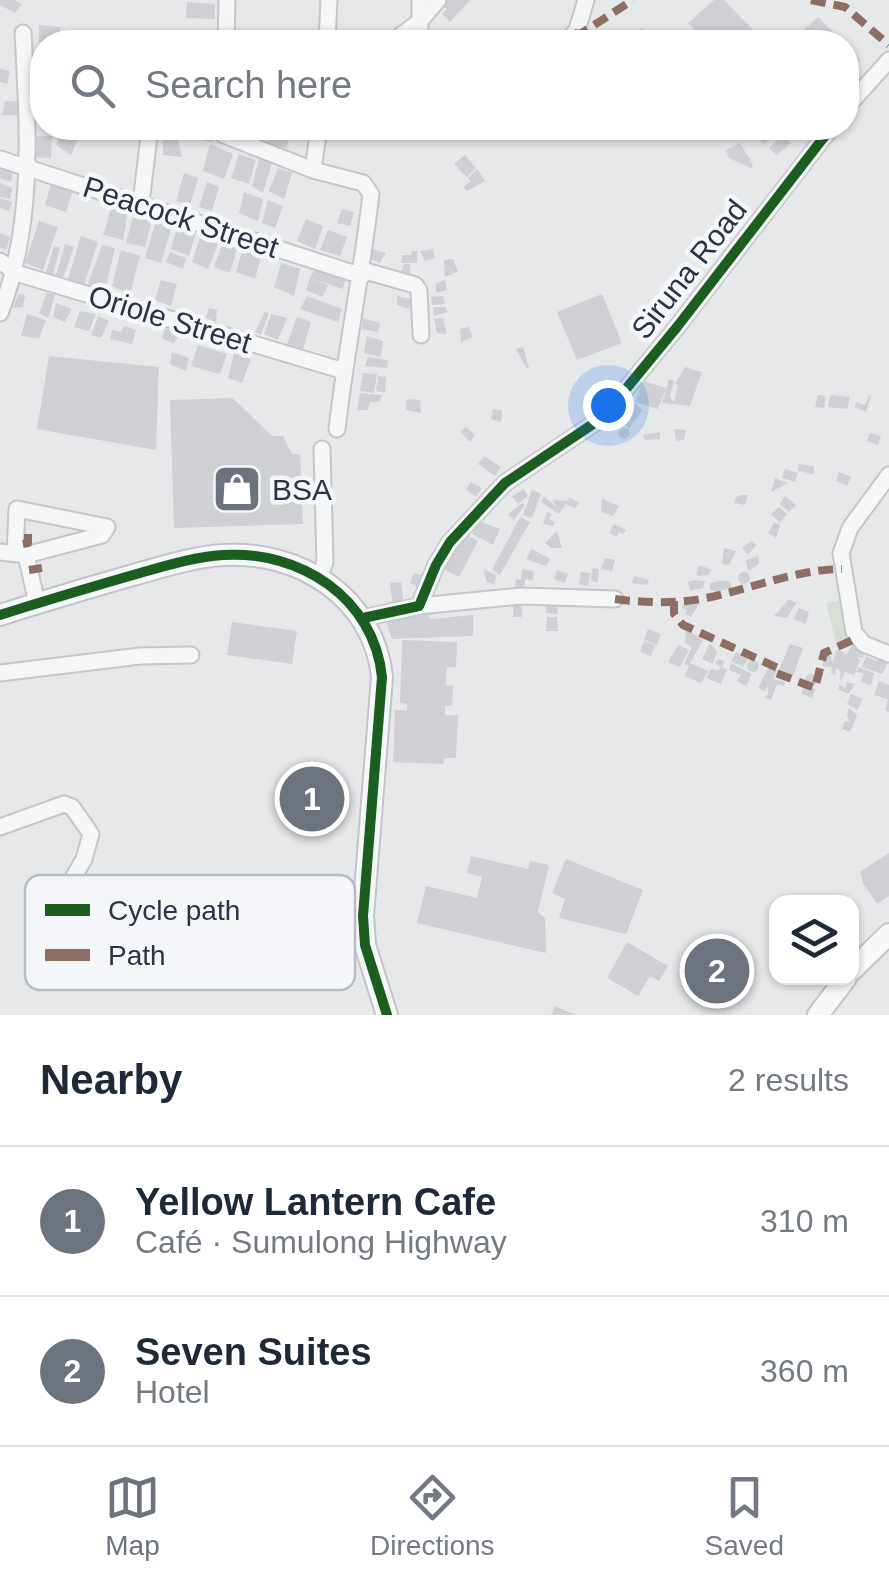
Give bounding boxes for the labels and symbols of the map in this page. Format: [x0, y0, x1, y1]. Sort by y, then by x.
street label: Peacock Street [79, 170, 283, 264]
street label: Siruna Road [625, 193, 753, 345]
street label: Oriole Street [85, 279, 256, 360]
your location [583, 380, 634, 431]
shop icon: BSA [211, 463, 263, 515]
place label: BSA [272, 473, 332, 506]
pin: 1 [280, 762, 344, 836]
legend [25, 875, 355, 990]
text: Cycle path [108, 895, 240, 926]
pin: 2 [684, 934, 750, 1008]
text: Path [108, 940, 166, 971]

